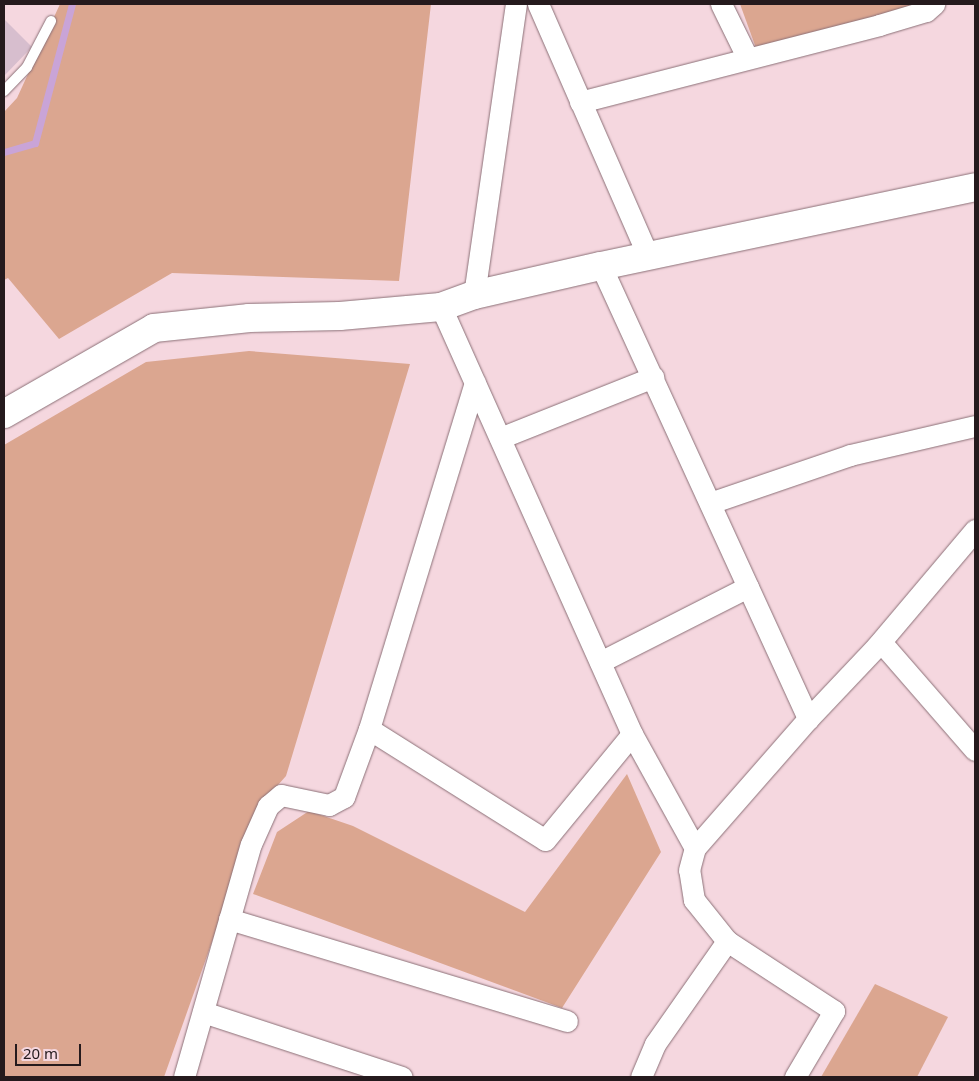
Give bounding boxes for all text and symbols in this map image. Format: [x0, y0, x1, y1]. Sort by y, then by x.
scale bar [18, 1034, 84, 1066]
text: 20 m [23, 1043, 58, 1063]

